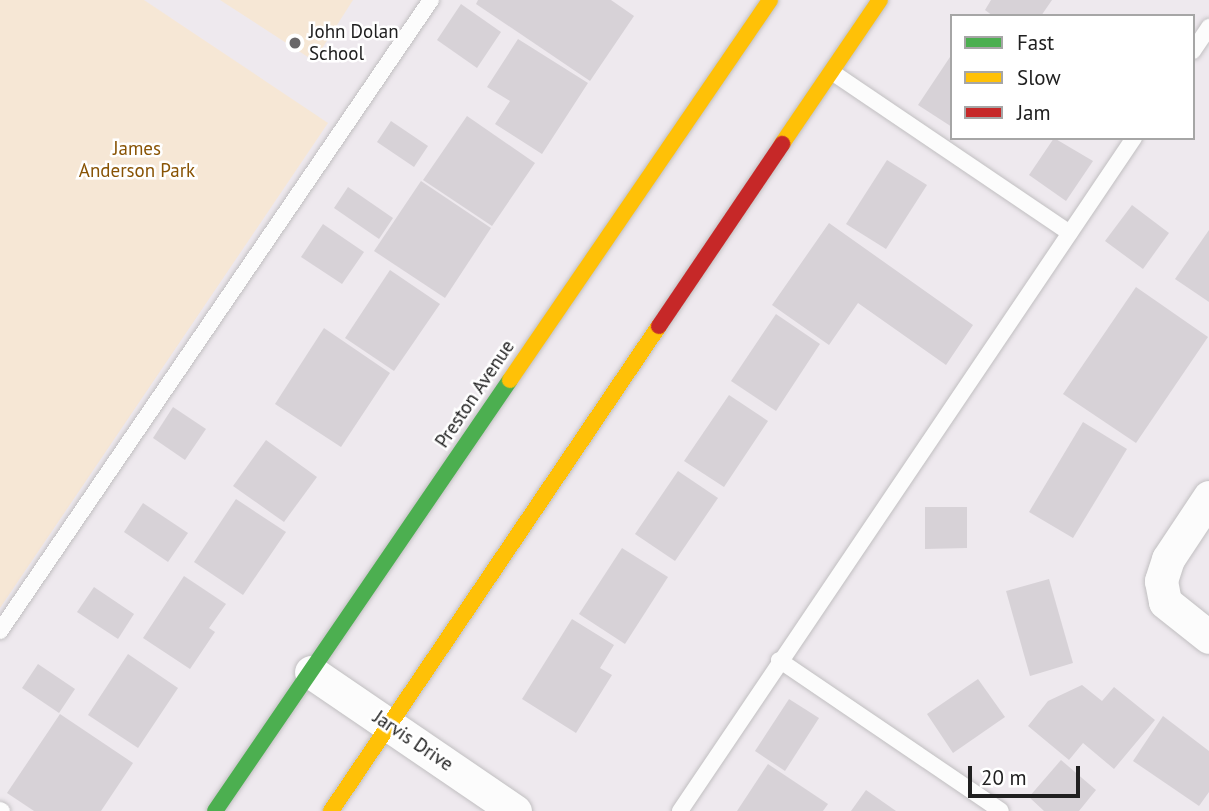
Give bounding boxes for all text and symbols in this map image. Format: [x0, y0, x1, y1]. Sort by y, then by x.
legend [950, 14, 1195, 140]
place label: John Dolan School [309, 21, 399, 65]
text: Fast [1017, 29, 1054, 56]
marker: John Dolan School [287, 35, 303, 51]
text: Slow [1017, 64, 1061, 91]
text: Jam [1017, 99, 1051, 126]
park label: James Anderson Park [79, 138, 195, 182]
street label: Preston Avenue [431, 336, 519, 452]
street label: Jarvis Drive [369, 706, 457, 776]
scale bar [971, 752, 1083, 796]
text: 20 m [981, 764, 1027, 791]

